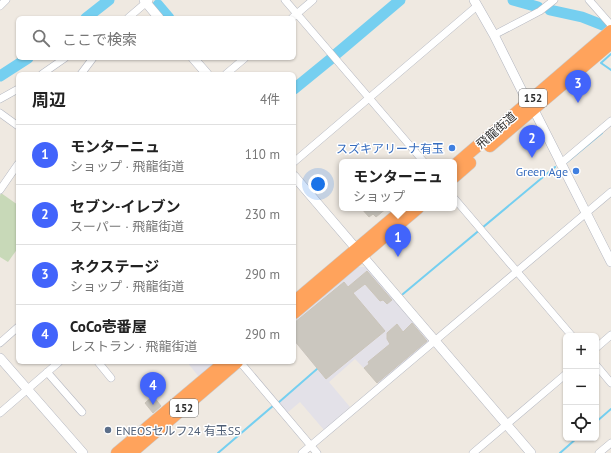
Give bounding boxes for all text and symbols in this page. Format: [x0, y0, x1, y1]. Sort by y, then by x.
search box [16, 16, 296, 60]
icon: search [30, 27, 52, 49]
text: ここで検索 [62, 30, 137, 49]
pin: 3 [565, 70, 591, 103]
text: 周辺 [32, 89, 66, 111]
road number: 152 [519, 89, 547, 107]
text: 4件 [260, 91, 280, 108]
street label: 飛龍街道 [473, 109, 519, 151]
pin: 2 [519, 125, 545, 158]
text: モンターニュ [70, 137, 160, 156]
place label: スズキアリーナ有玉 [336, 141, 444, 156]
marker: スズキアリーナ有玉 [447, 143, 457, 153]
text: 1 [41, 146, 49, 163]
text: 110 m [245, 146, 280, 163]
text: ショップ · 飛龍街道 [70, 158, 184, 175]
popup [339, 159, 457, 211]
place label: Green Age [516, 164, 568, 179]
marker: Green Age [571, 166, 581, 176]
text: モンターニュ [353, 167, 443, 186]
your location [308, 174, 328, 194]
text: ショップ [353, 188, 405, 205]
text: セブン-イレブン [70, 197, 180, 216]
text: 2 [41, 206, 49, 223]
text: 230 m [245, 206, 280, 223]
text: スーパー · 飛龍街道 [70, 218, 184, 235]
pin: 1 [385, 224, 411, 257]
text: ネクステージ [70, 257, 159, 276]
text: 3 [41, 266, 49, 283]
text: 290 m [245, 266, 280, 283]
text: ショップ · 飛龍街道 [70, 278, 184, 295]
text: CoCo壱番屋 [70, 317, 147, 336]
text: 4 [41, 326, 49, 343]
text: 290 m [245, 326, 280, 343]
map controls [563, 333, 599, 441]
button: + [563, 333, 599, 369]
text: レストラン · 飛龍街道 [70, 338, 197, 355]
button: − [563, 369, 599, 405]
pin: 4 [140, 372, 166, 405]
road number: 152 [170, 399, 198, 417]
button: locate [563, 405, 599, 441]
place label: ENEOSセルフ24 有玉SS [116, 423, 241, 438]
marker: ENEOSセルフ24 有玉SS [103, 425, 113, 435]

